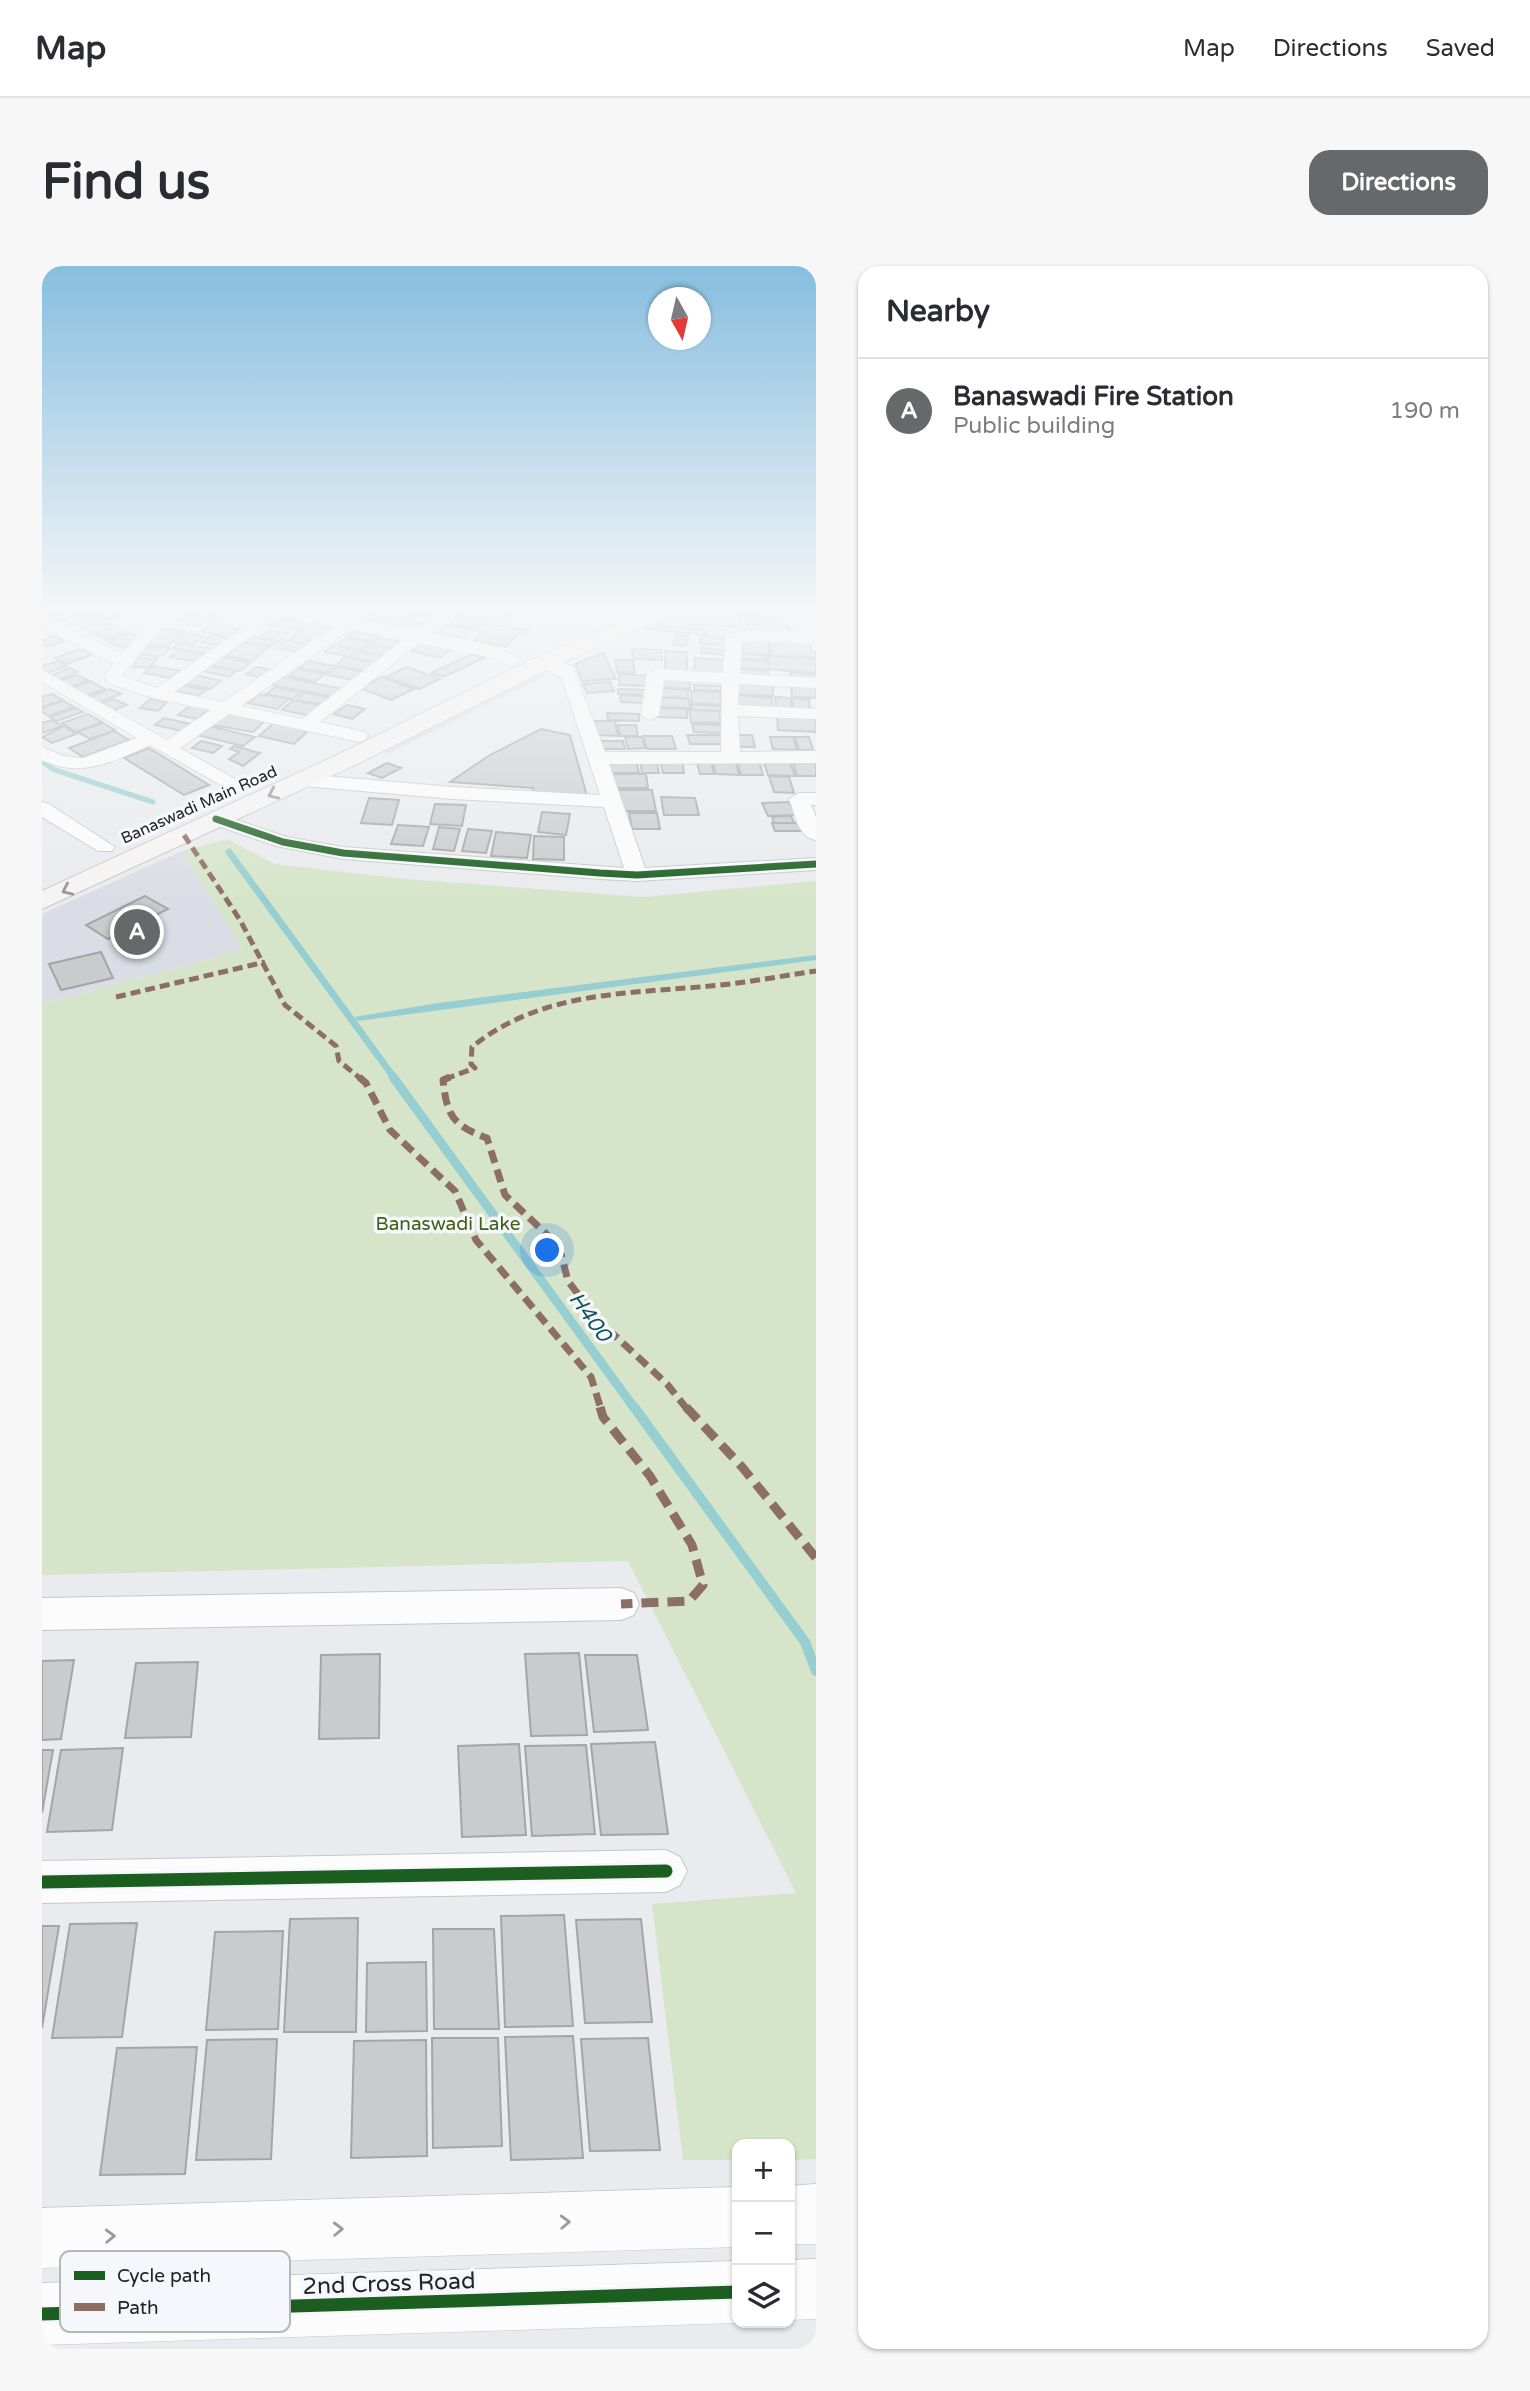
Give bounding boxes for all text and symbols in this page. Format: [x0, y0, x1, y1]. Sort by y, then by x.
text: Map [35, 29, 106, 68]
text: Map [1183, 34, 1235, 63]
text: Directions [1273, 34, 1388, 63]
text: Saved [1426, 34, 1495, 63]
button: Directions [1309, 150, 1488, 215]
text: Find us [42, 153, 210, 212]
north arrow [648, 287, 711, 350]
text: Nearby [886, 293, 990, 330]
text: Banaswadi Fire Station [953, 381, 1234, 412]
text: A [900, 397, 918, 425]
text: 190 m [1390, 397, 1460, 425]
text: Public building [953, 412, 1115, 440]
street label: Banaswadi Main Road [118, 762, 280, 848]
one-way arrow [268, 786, 280, 800]
one-way arrow [62, 882, 74, 896]
pin: A [114, 906, 160, 958]
park label: Banaswadi Lake [376, 1213, 520, 1235]
your location [530, 1233, 564, 1267]
water label: H400 [564, 1287, 617, 1348]
map controls [732, 2139, 795, 2328]
button: + [732, 2139, 795, 2202]
button: − [732, 2202, 795, 2265]
one-way arrow [560, 2214, 571, 2230]
one-way arrow [333, 2221, 343, 2237]
one-way arrow [105, 2228, 116, 2244]
legend [60, 2251, 290, 2332]
text: Cycle path [117, 2265, 211, 2287]
button: layers [732, 2265, 795, 2328]
street label: 2nd Cross Road [302, 2267, 476, 2301]
text: Path [117, 2297, 159, 2319]

